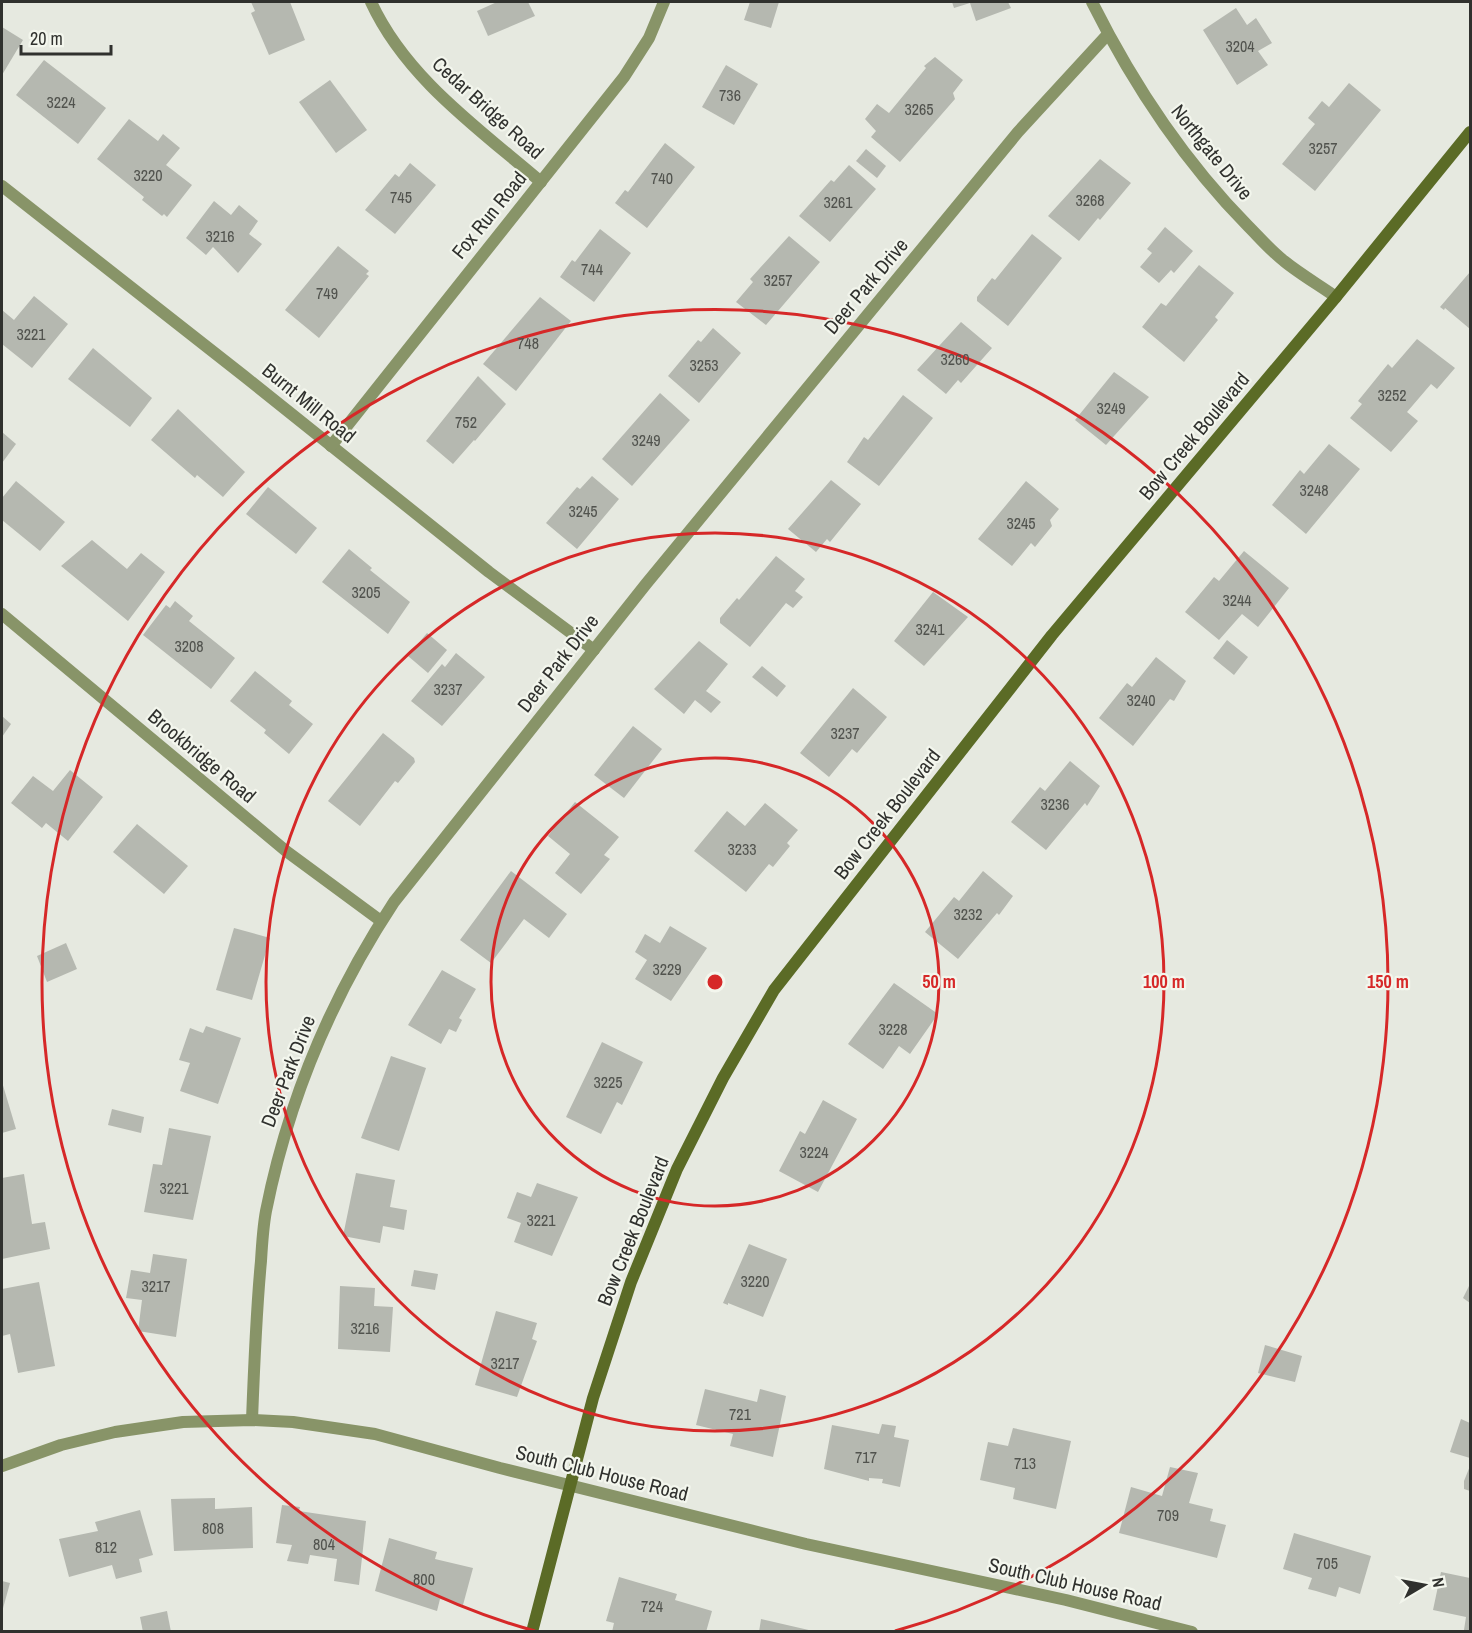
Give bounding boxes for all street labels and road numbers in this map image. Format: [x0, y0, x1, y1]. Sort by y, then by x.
street label: Cedar Bridge Road [427, 50, 550, 165]
street label: Northgate Drive [1165, 98, 1259, 205]
street label: Fox Run Road [445, 165, 532, 264]
street label: Deer Park Drive [817, 232, 914, 339]
street label: Burnt Mill Road [257, 357, 362, 449]
street label: Bow Creek Boulevard [1132, 366, 1255, 505]
street label: Deer Park Drive [511, 608, 604, 717]
street label: Brookbridge Road [143, 702, 262, 809]
street label: Bow Creek Boulevard [827, 743, 946, 884]
street label: Deer Park Drive [254, 1011, 321, 1131]
street label: Bow Creek Boulevard [590, 1152, 675, 1309]
street label: South Club House Road [513, 1438, 691, 1507]
street label: South Club House Road [986, 1550, 1164, 1617]

